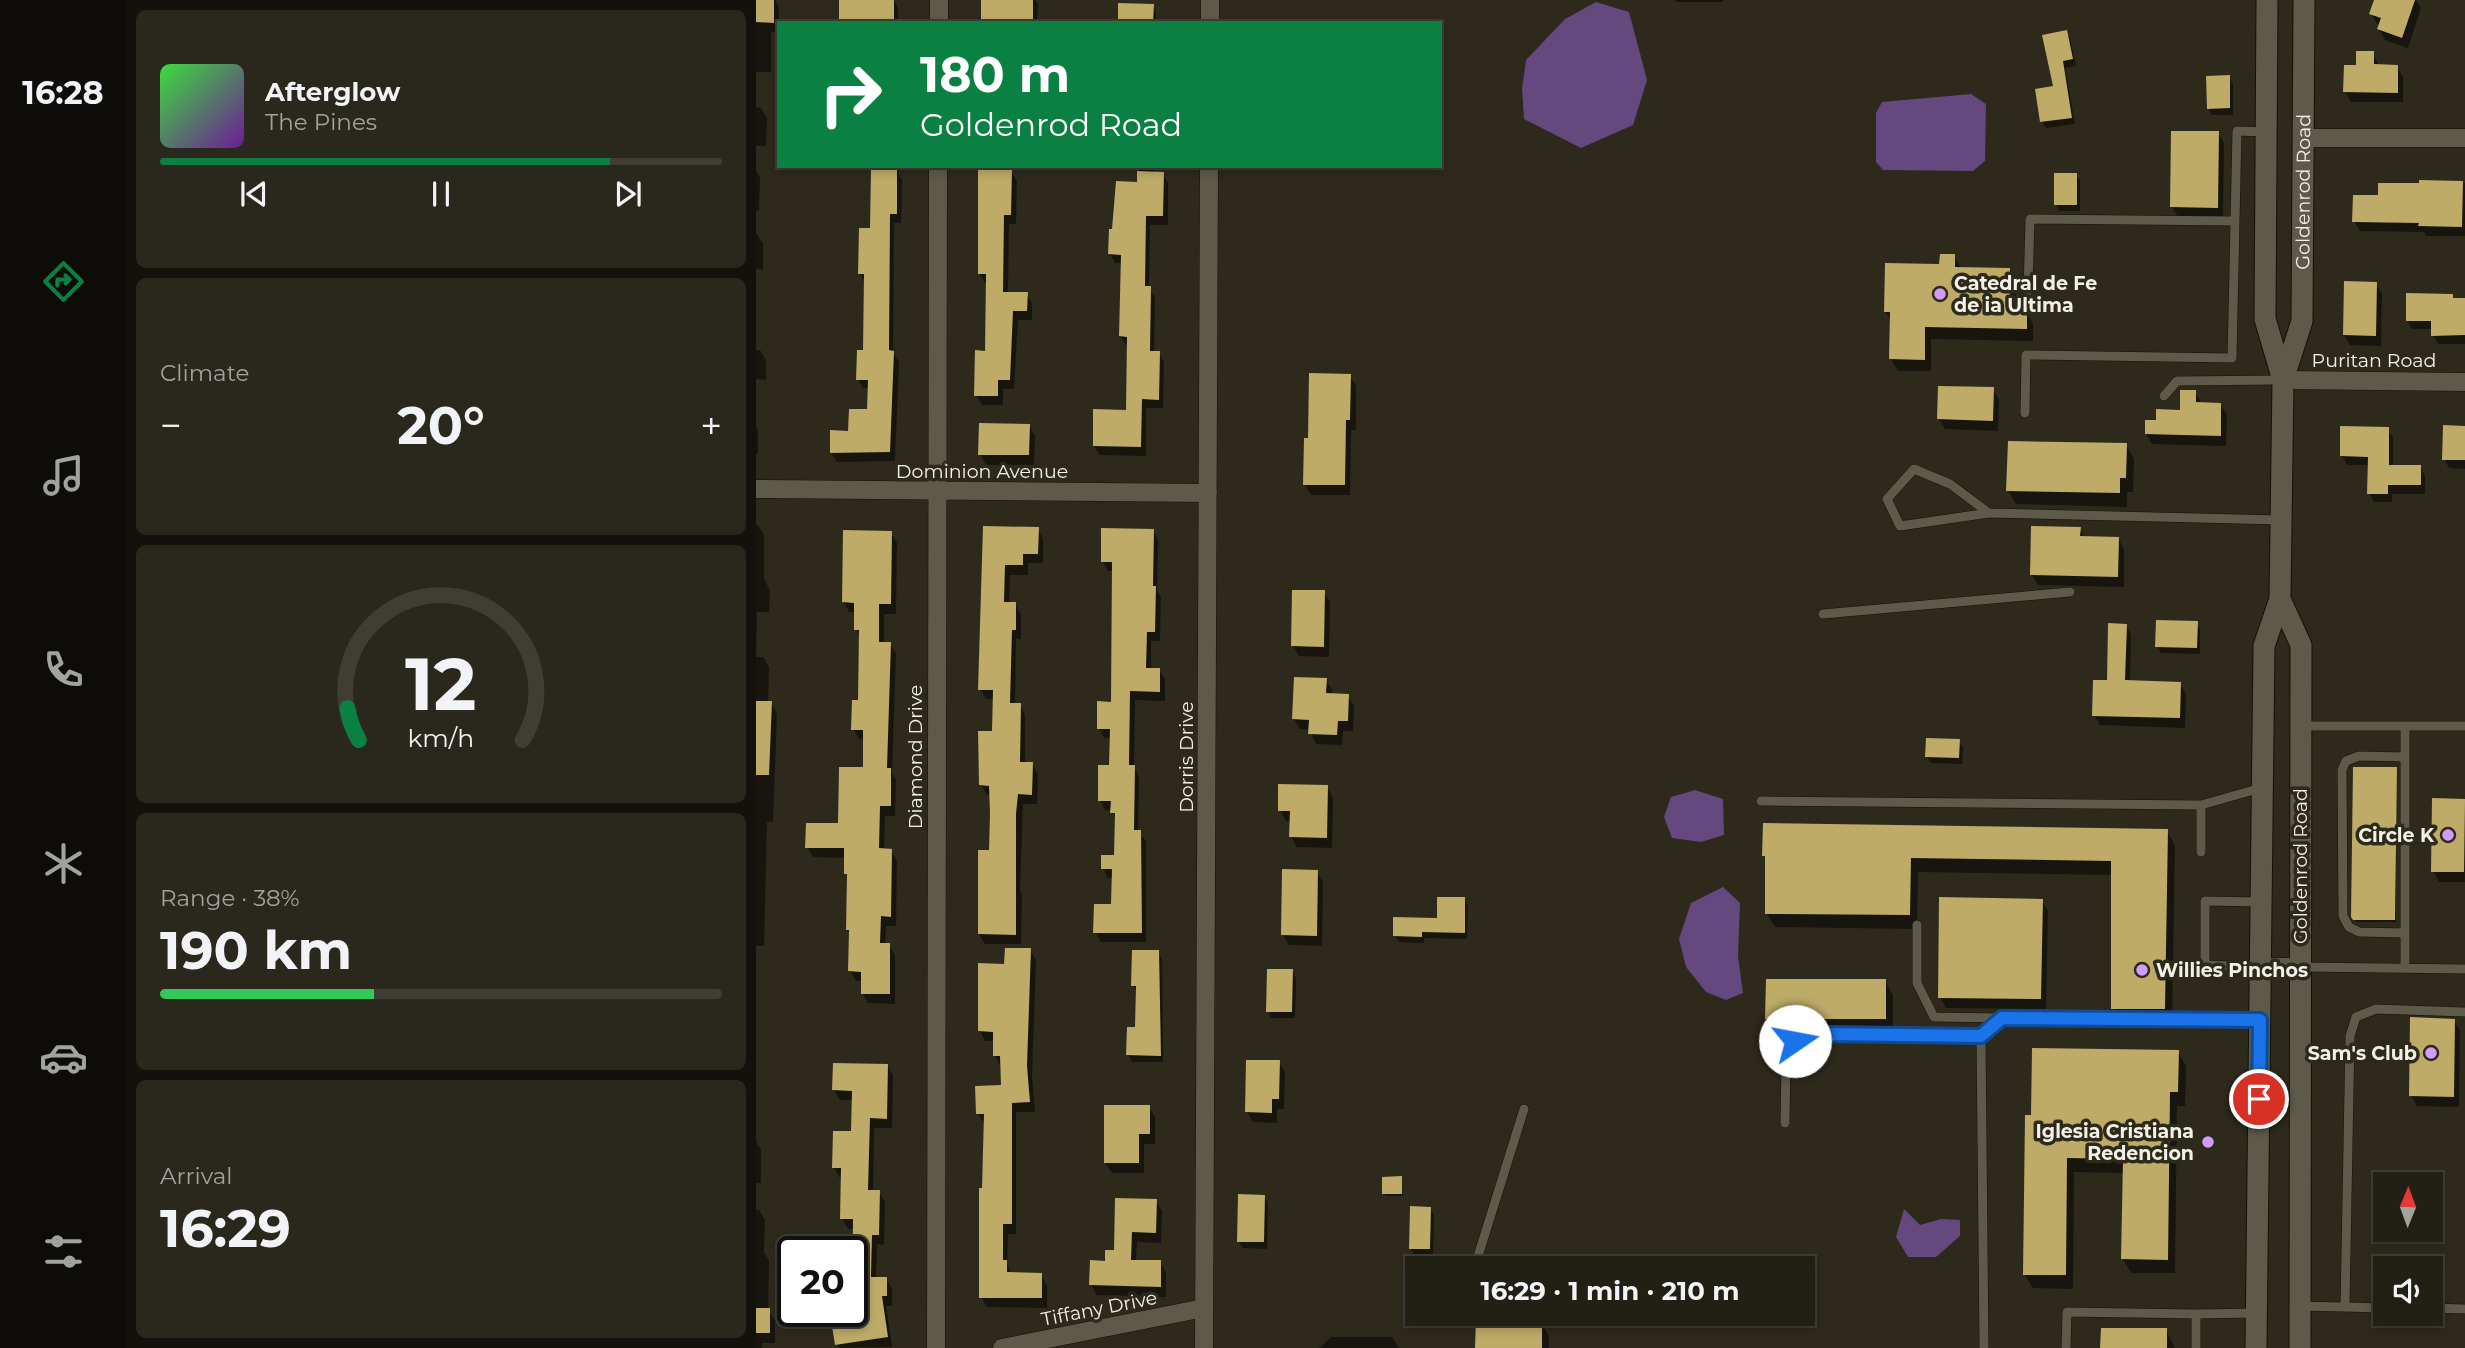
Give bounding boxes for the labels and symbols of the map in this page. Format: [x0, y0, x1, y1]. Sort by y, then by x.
street label: Goldenrod Road [2291, 114, 2315, 270]
place label: Catedral de Fe de ia Ultima [1954, 272, 2097, 317]
marker: Catedral de Fe de ia Ultima [1932, 286, 1948, 302]
street label: Puritan Road [2312, 349, 2436, 372]
street label: Dominion Avenue [896, 460, 1068, 483]
street label: Diamond Drive [904, 685, 927, 829]
street label: Dorris Drive [1175, 701, 1198, 813]
street label: Goldenrod Road [2289, 788, 2312, 944]
place label: Circle K [2358, 824, 2435, 847]
marker: Circle K [2440, 827, 2456, 843]
place label: Willies Pinchos [2156, 959, 2308, 982]
marker: Willies Pinchos [2134, 962, 2150, 978]
position arrow [1758, 1004, 1832, 1078]
place label: Sam's Club [2308, 1042, 2417, 1065]
marker: Sam's Club [2423, 1045, 2439, 1061]
pin [2229, 1069, 2289, 1129]
place label: Iglesia Cristiana Redencion [2036, 1120, 2194, 1165]
marker: Iglesia Cristiana Redencion [2200, 1134, 2216, 1150]
north arrow [2373, 1172, 2443, 1242]
speed limit sign: 20 [777, 1236, 868, 1327]
street label: Tiffany Drive [1039, 1286, 1159, 1331]

